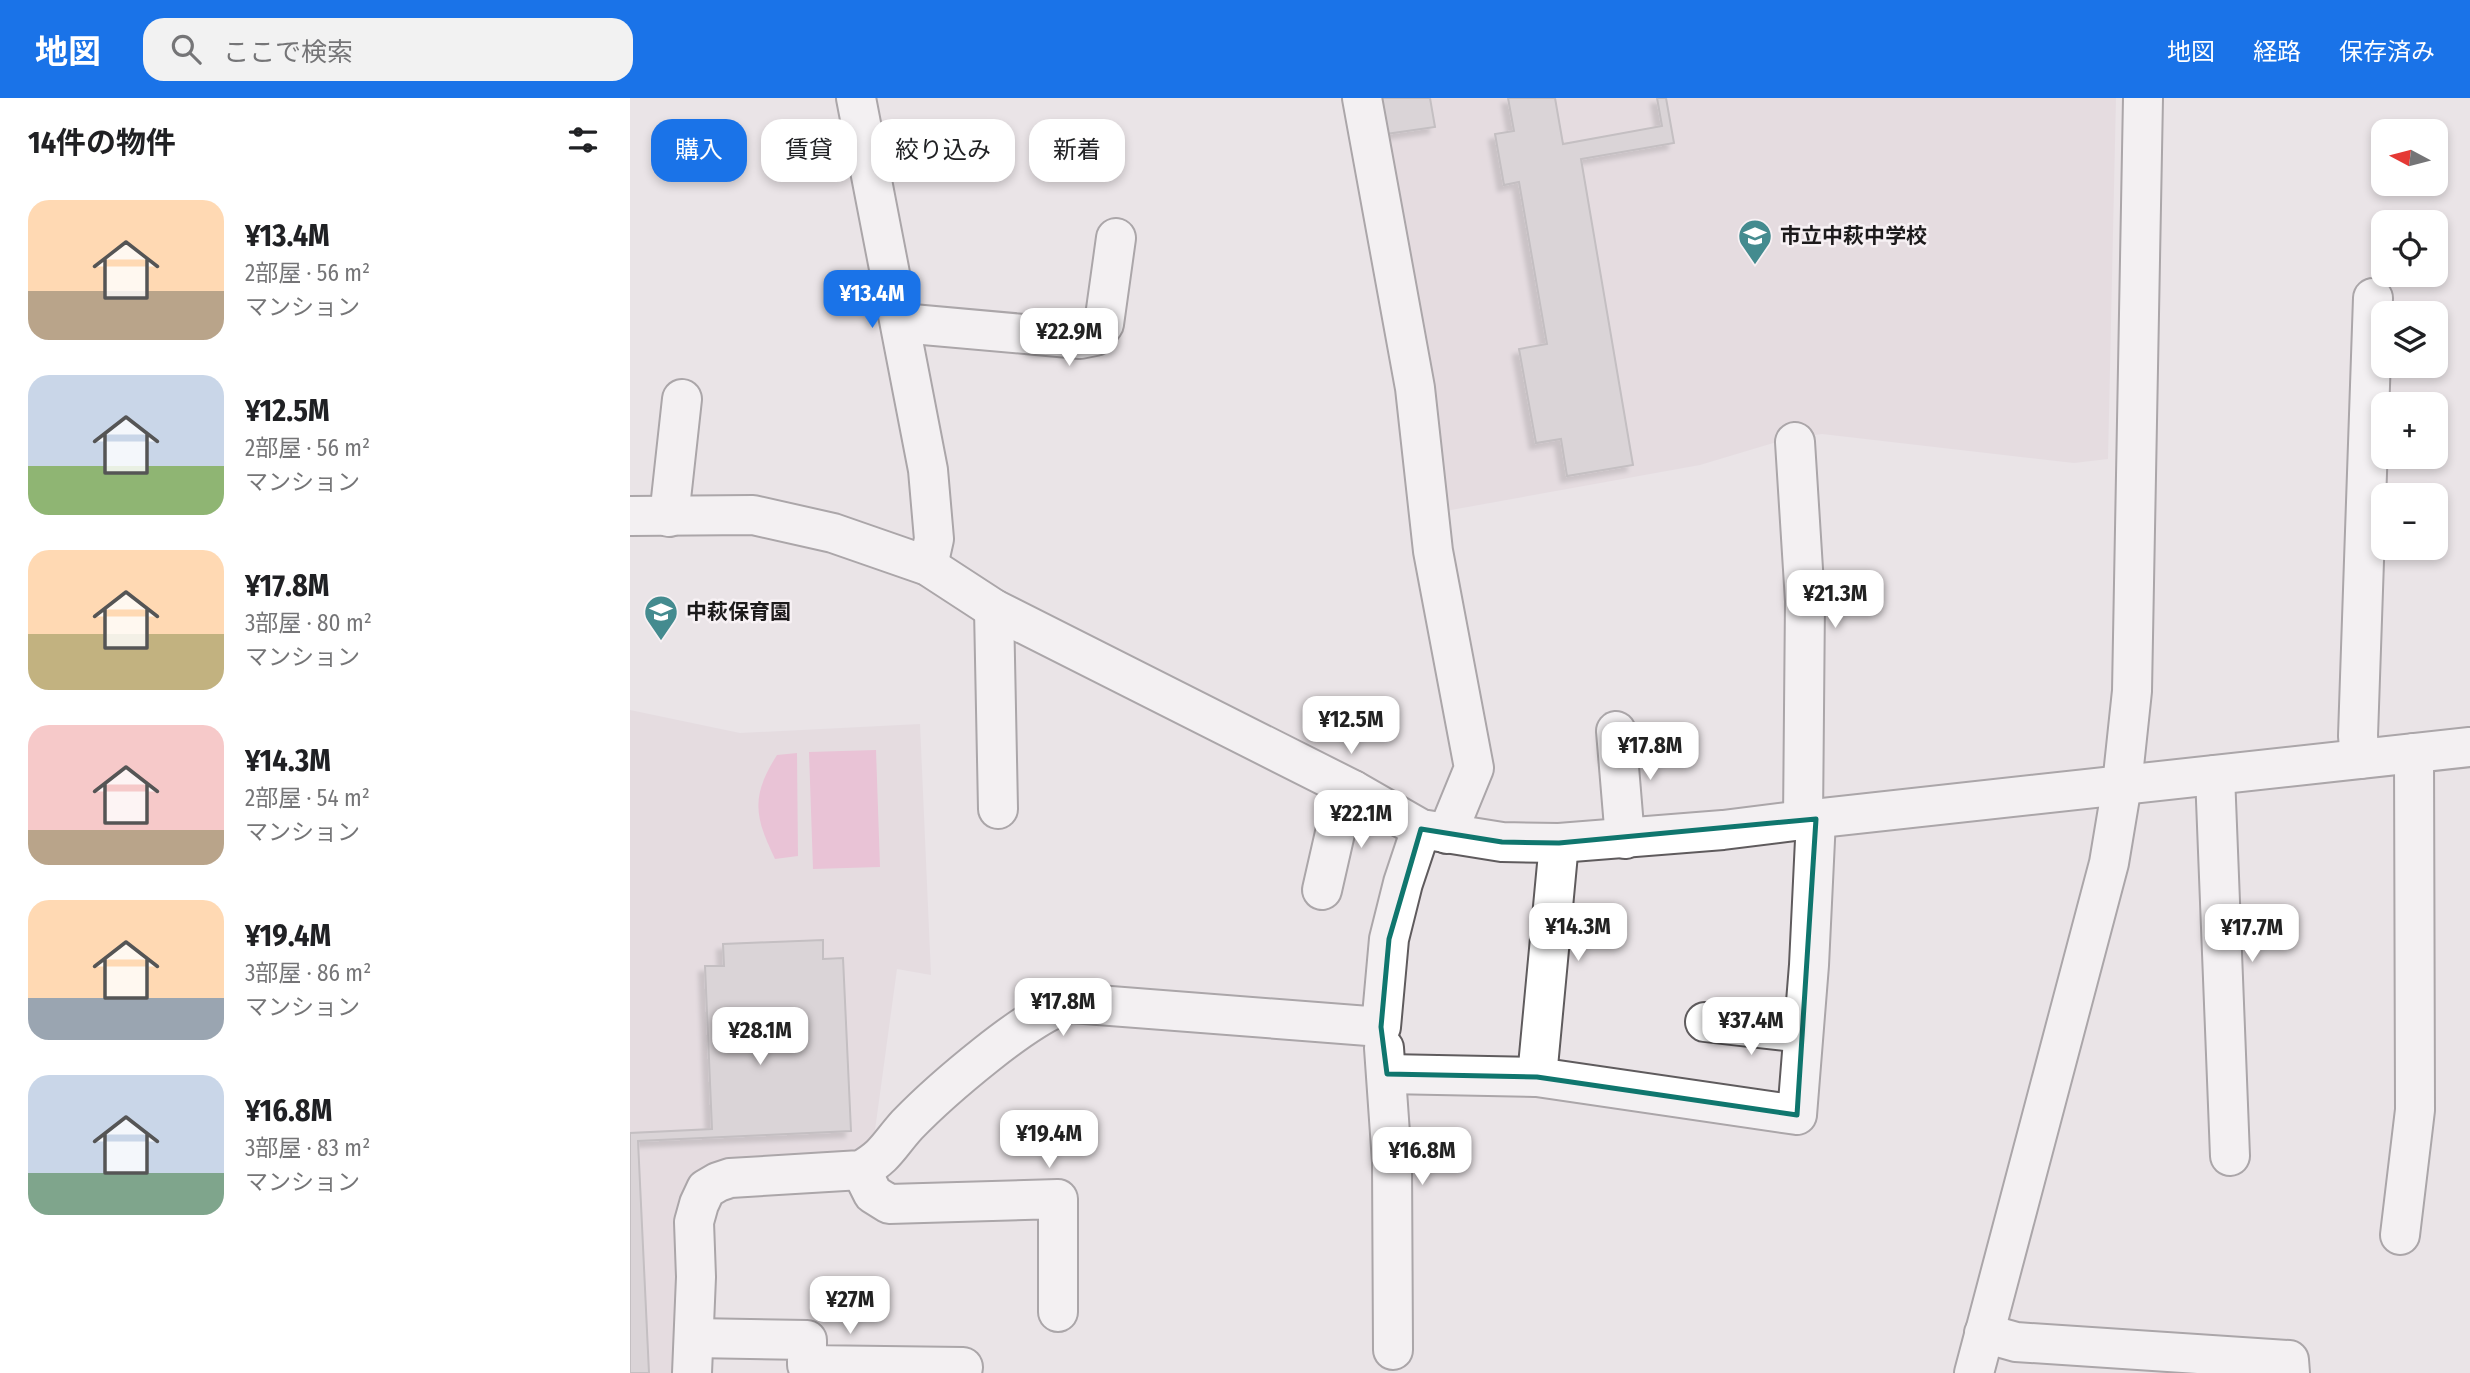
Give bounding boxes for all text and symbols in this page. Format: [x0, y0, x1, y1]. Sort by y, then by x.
search box [143, 18, 633, 81]
icon: search [167, 30, 205, 68]
text: 地図 [35, 32, 101, 72]
text: ここで検索 [223, 37, 353, 68]
text: 地図 [2167, 38, 2215, 66]
text: 経路 [2253, 38, 2301, 66]
text: 保存済み [2339, 38, 2435, 66]
chip: 購入 [651, 119, 747, 182]
chip: 賃貸 [761, 119, 857, 182]
chip: 絞り込み [871, 119, 1015, 182]
chip: 新着 [1029, 119, 1125, 182]
north arrow [2371, 119, 2448, 196]
map controls [2371, 119, 2448, 560]
icon: filters [564, 121, 602, 159]
text: 14件の物件 [28, 125, 176, 161]
button: locate [2371, 210, 2448, 287]
school or university icon: 市立中萩中学校 [1736, 217, 1774, 266]
text: ¥13.4M [245, 218, 330, 254]
place label: 市立中萩中学校 [1780, 223, 1927, 249]
icon: home [84, 228, 168, 312]
text: 2部屋 · 56 m² [245, 259, 370, 287]
pin: ¥13.4M [815, 271, 929, 330]
text: ¥13.4M [840, 279, 904, 307]
text: マンション [245, 293, 360, 321]
button: layers [2371, 301, 2448, 378]
pin: ¥22.9M [1012, 308, 1126, 368]
text: ¥22.9M [1036, 317, 1102, 345]
button: + [2371, 392, 2448, 469]
text: ¥12.5M [245, 393, 330, 429]
icon: home [84, 403, 168, 487]
text: 2部屋 · 56 m² [245, 434, 370, 462]
text: マンション [245, 468, 360, 496]
button: − [2371, 483, 2448, 560]
text: ¥17.8M [245, 568, 329, 604]
pin: ¥21.3M [1778, 570, 1892, 630]
icon: home [84, 578, 168, 662]
text: ¥21.3M [1803, 579, 1867, 607]
school or university icon: 中萩保育園 [642, 593, 680, 642]
place label: 中萩保育園 [686, 599, 791, 625]
text: 3部屋 · 80 m² [245, 609, 372, 637]
text: マンション [245, 643, 360, 671]
pin: ¥12.5M [1294, 696, 1408, 756]
text: ¥12.5M [1319, 705, 1383, 733]
pin: ¥17.8M [1593, 722, 1707, 782]
text: ¥17.8M [1618, 731, 1682, 759]
text: ¥14.3M [245, 743, 331, 779]
icon: home [84, 753, 168, 837]
text: 2部屋 · 54 m² [245, 784, 370, 812]
pin: ¥22.1M [1304, 790, 1418, 850]
text: ¥22.1M [1330, 799, 1392, 827]
text: マンション [245, 818, 360, 846]
pin: ¥14.3M [1521, 904, 1635, 963]
pin: ¥17.7M [2195, 904, 2309, 964]
text: ¥14.3M [1545, 912, 1611, 940]
text: ¥17.7M [2221, 913, 2283, 941]
text: ¥19.4M [245, 918, 331, 954]
icon: home [84, 928, 168, 1012]
text: 3部屋 · 86 m² [245, 959, 371, 987]
pin: ¥17.8M [1006, 978, 1120, 1038]
text: ¥17.8M [1031, 987, 1095, 1015]
text: マンション [245, 993, 360, 1021]
pin: ¥37.4M [1694, 998, 1808, 1057]
text: ¥37.4M [1718, 1006, 1784, 1034]
pin: ¥28.1M [703, 1007, 817, 1067]
text: ¥28.1M [728, 1016, 792, 1044]
text: ¥16.8M [245, 1093, 332, 1129]
icon: home [84, 1103, 168, 1187]
pin: ¥19.4M [992, 1110, 1106, 1170]
text: ¥19.4M [1016, 1119, 1082, 1147]
pin: ¥16.8M [1365, 1128, 1479, 1187]
text: 3部屋 · 83 m² [245, 1134, 370, 1162]
text: ¥16.8M [1389, 1136, 1455, 1164]
text: マンション [245, 1168, 360, 1196]
pin: ¥27M [809, 1276, 891, 1336]
text: ¥27M [826, 1285, 874, 1313]

